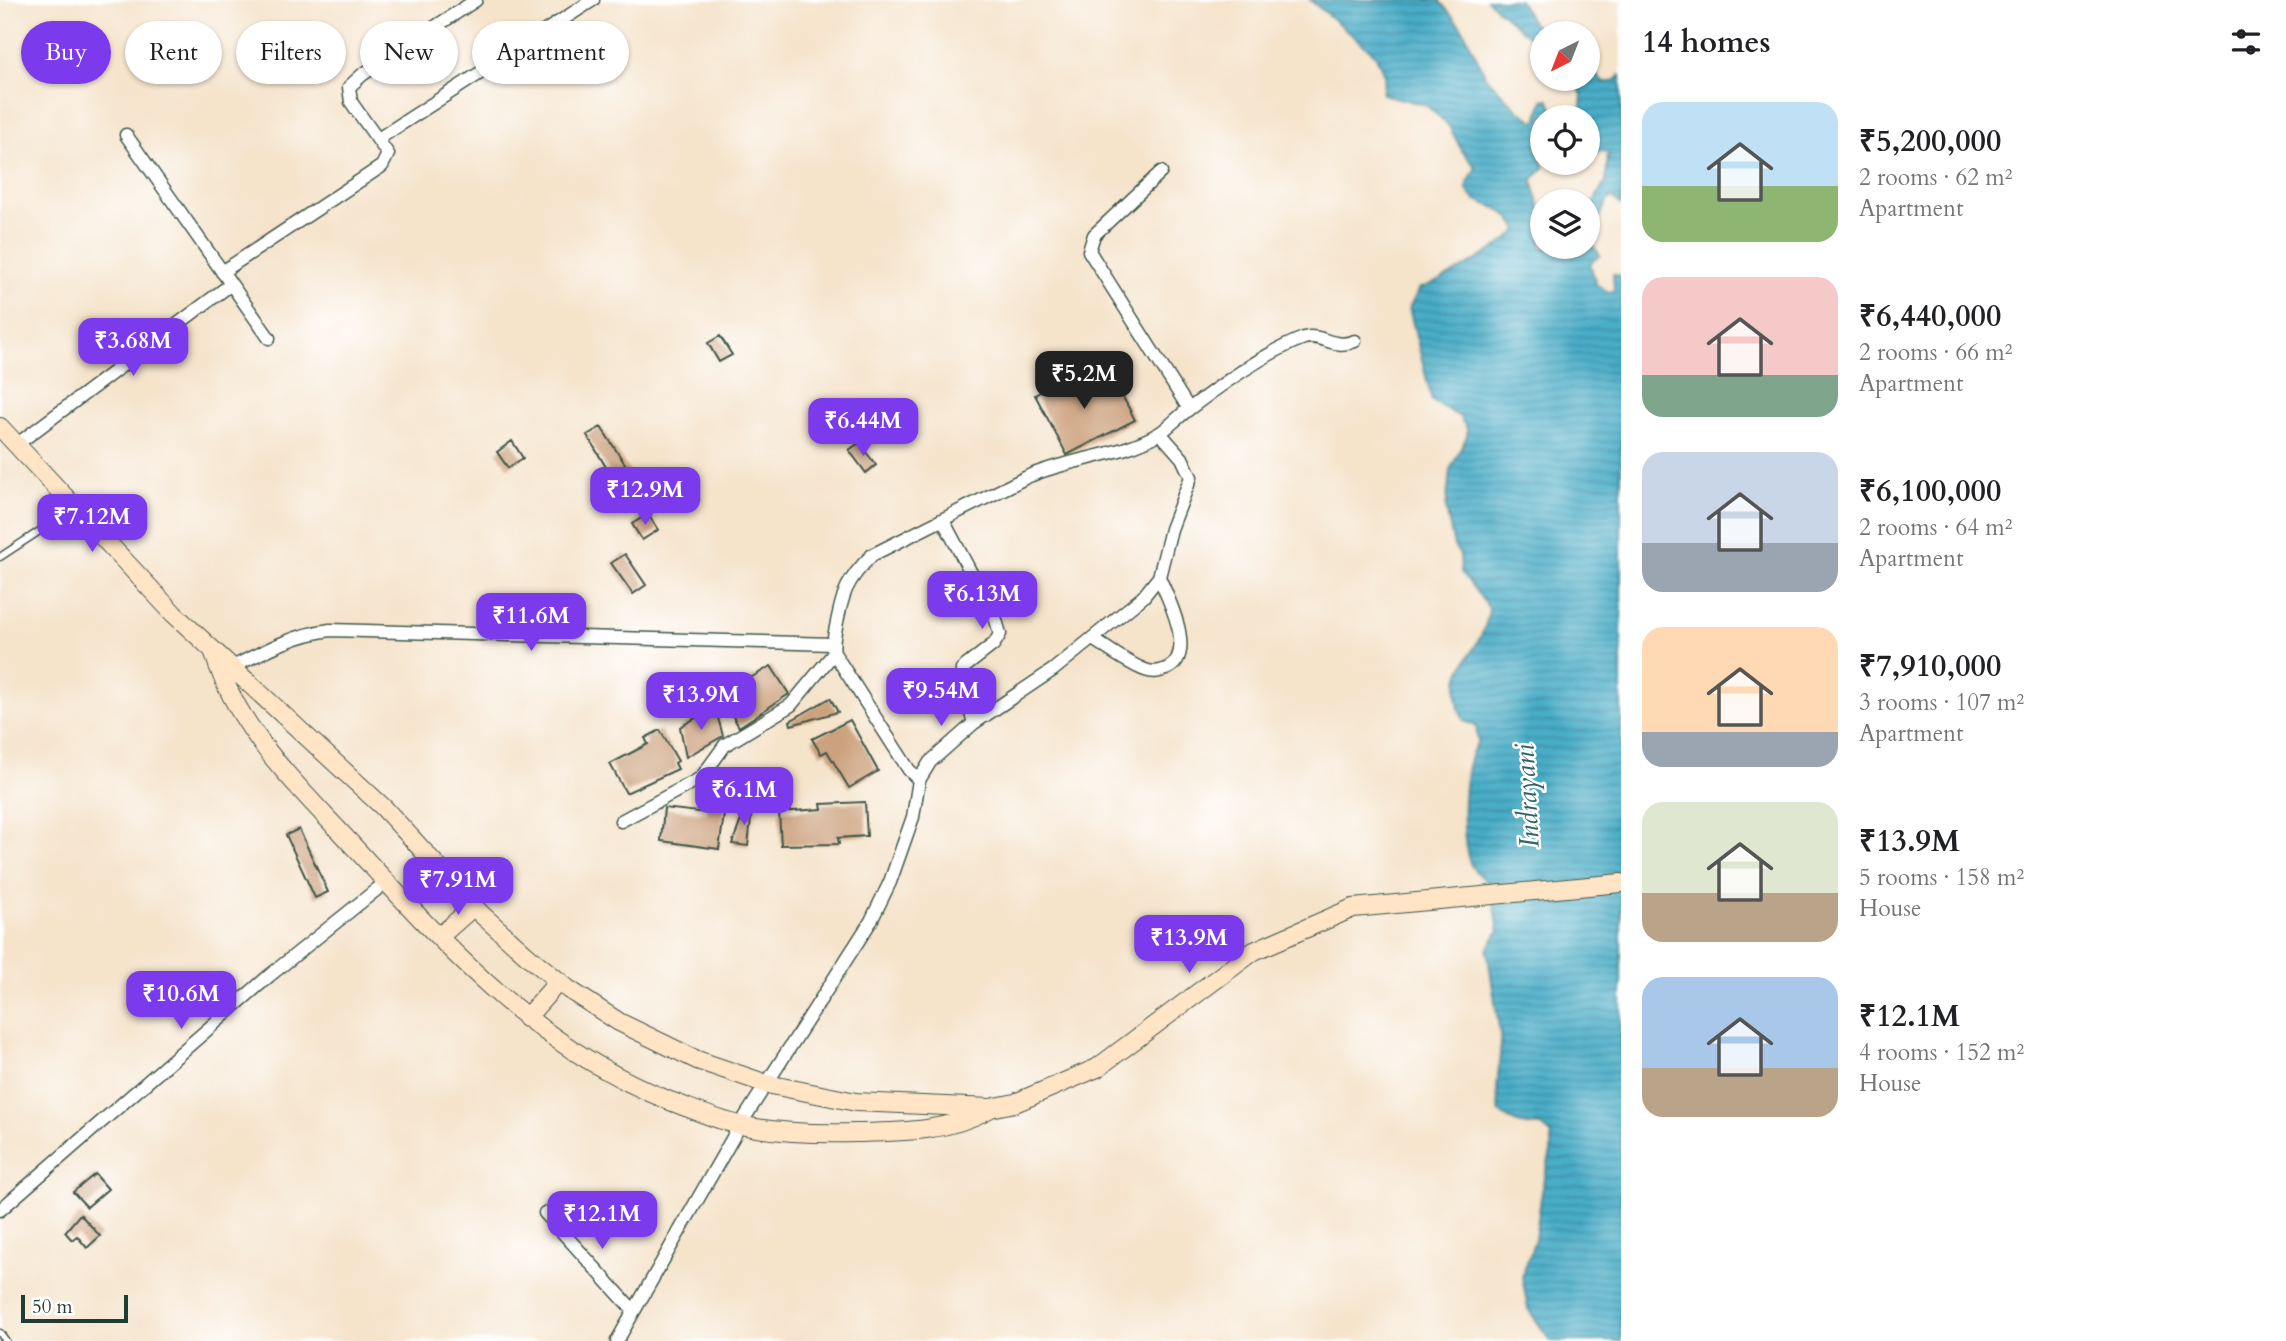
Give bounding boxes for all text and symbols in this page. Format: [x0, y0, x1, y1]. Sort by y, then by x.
chip: Buy [21, 21, 111, 84]
chip: Rent [125, 21, 222, 84]
chip: Filters [236, 21, 346, 84]
chip: New [360, 21, 458, 84]
chip: Apartment [472, 21, 629, 84]
north arrow [1530, 21, 1600, 91]
map controls [1530, 21, 1600, 259]
text: 14 homes [1642, 22, 1771, 63]
icon: filters [2227, 23, 2265, 61]
button: locate [1530, 105, 1600, 175]
text: ₹5,200,000 [1859, 121, 2001, 162]
icon: home [1698, 130, 1782, 214]
text: 2 rooms · 62 m² [1859, 162, 2012, 193]
button: layers [1530, 189, 1600, 259]
text: Apartment [1859, 193, 1963, 224]
text: ₹6,440,000 [1859, 296, 2001, 337]
icon: home [1698, 305, 1782, 389]
pin: ₹3.68M [76, 318, 190, 378]
text: ₹3.68M [94, 325, 172, 356]
text: 2 rooms · 66 m² [1859, 337, 2012, 368]
pin: ₹5.2M [1035, 352, 1133, 411]
text: ₹5.2M [1051, 358, 1117, 389]
text: Apartment [1859, 368, 1963, 399]
pin: ₹6.44M [806, 398, 920, 458]
text: ₹6.44M [824, 405, 902, 436]
pin: ₹12.9M [588, 468, 702, 527]
text: ₹6,100,000 [1859, 471, 2001, 512]
text: ₹12.9M [606, 474, 684, 505]
icon: home [1698, 480, 1782, 564]
pin: ₹7.12M [35, 494, 149, 554]
text: ₹7.12M [53, 501, 131, 532]
text: 2 rooms · 64 m² [1859, 512, 2012, 543]
text: Apartment [1859, 543, 1963, 574]
pin: ₹6.13M [925, 572, 1039, 631]
text: ₹6.13M [943, 578, 1021, 609]
pin: ₹11.6M [474, 594, 588, 653]
text: ₹11.6M [492, 600, 570, 631]
text: ₹7,910,000 [1859, 646, 2001, 687]
icon: home [1698, 655, 1782, 739]
pin: ₹9.54M [884, 668, 998, 728]
pin: ₹13.9M [644, 672, 758, 732]
text: ₹9.54M [902, 675, 980, 706]
text: ₹13.9M [662, 679, 740, 710]
text: 3 rooms · 107 m² [1859, 687, 2024, 718]
text: Apartment [1859, 718, 1963, 749]
water label: Indrayani [1505, 743, 1549, 849]
pin: ₹6.1M [695, 768, 793, 827]
text: ₹6.1M [711, 774, 777, 805]
text: ₹13.9M [1859, 821, 1960, 862]
icon: home [1698, 830, 1782, 914]
pin: ₹7.91M [401, 858, 515, 917]
text: 5 rooms · 158 m² [1859, 862, 2024, 893]
text: ₹7.91M [419, 864, 497, 895]
text: House [1859, 893, 1921, 924]
pin: ₹13.9M [1132, 916, 1246, 975]
text: ₹13.9M [1150, 922, 1228, 953]
pin: ₹10.6M [124, 972, 238, 1031]
text: ₹10.6M [142, 978, 220, 1009]
text: ₹12.1M [1859, 996, 1960, 1037]
icon: home [1698, 1005, 1782, 1089]
text: 4 rooms · 152 m² [1859, 1037, 2024, 1068]
text: House [1859, 1068, 1921, 1099]
pin: ₹12.1M [545, 1192, 659, 1251]
text: ₹12.1M [563, 1198, 641, 1229]
scale bar [21, 1292, 128, 1324]
text: 50 m [32, 1294, 73, 1320]

